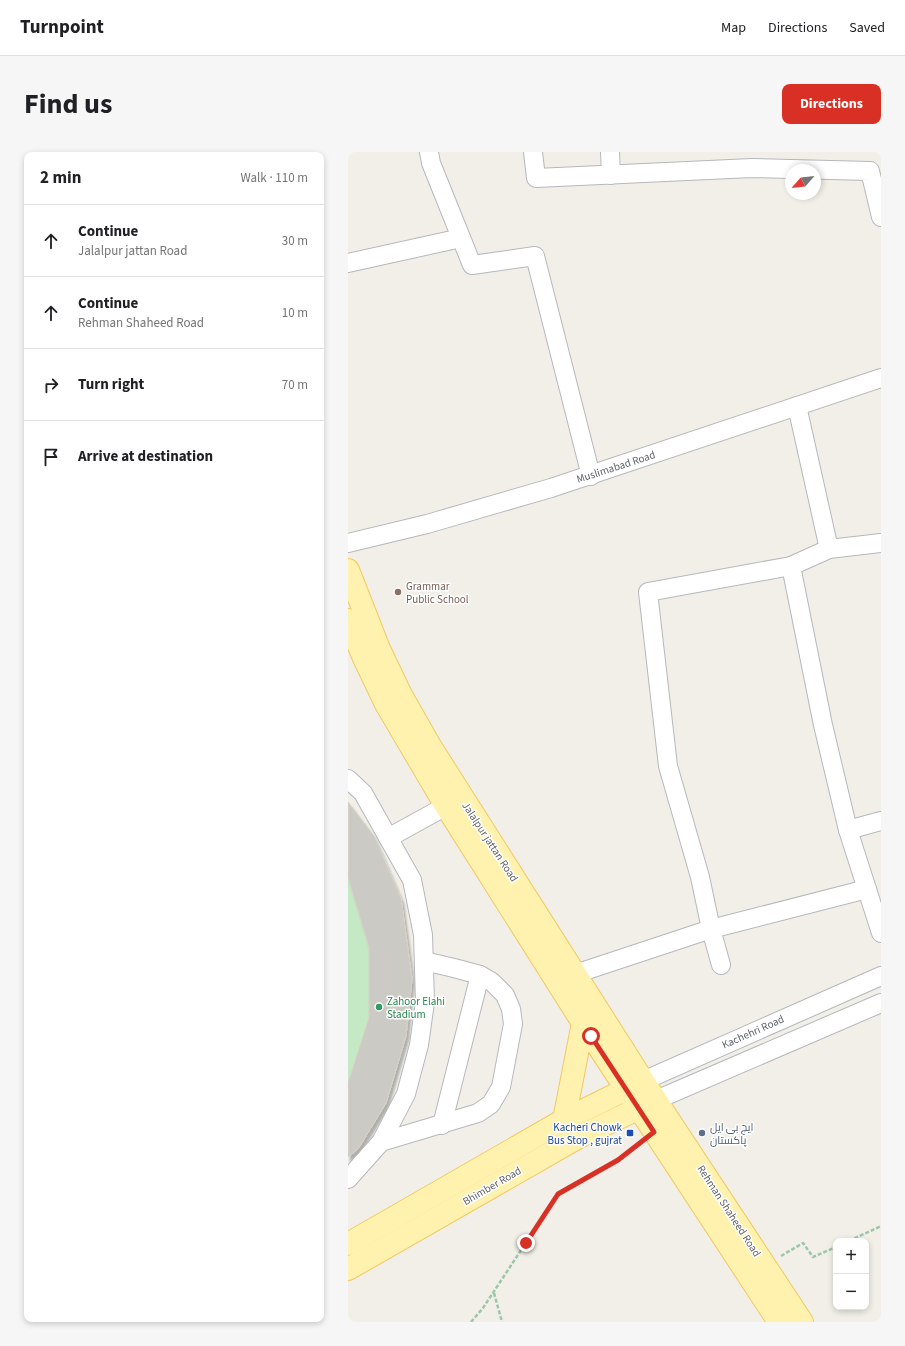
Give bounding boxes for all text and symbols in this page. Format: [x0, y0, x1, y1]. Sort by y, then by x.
text: Turnpoint [20, 14, 104, 41]
text: Map [721, 18, 746, 38]
text: Directions [768, 18, 827, 38]
text: Saved [849, 18, 885, 38]
text: Find us [24, 84, 112, 124]
button: Directions [782, 84, 881, 124]
north arrow [785, 164, 821, 200]
text: 2 min [40, 166, 81, 190]
text: Walk · 110 m [240, 169, 308, 187]
text: Continue [78, 221, 138, 242]
icon: ahead [40, 230, 62, 252]
text: 30 m [282, 232, 308, 250]
text: Jalalpur jattan Road [78, 242, 187, 260]
text: Continue [78, 293, 138, 314]
icon: ahead [40, 302, 62, 324]
text: 10 m [282, 304, 308, 322]
text: Rehman Shaheed Road [78, 314, 204, 332]
icon: right [40, 374, 62, 396]
text: Turn right [78, 374, 144, 395]
text: 70 m [282, 376, 308, 394]
icon: arrive [40, 446, 62, 468]
text: Arrive at destination [78, 446, 213, 467]
street label: Muslimabad Road [575, 447, 657, 487]
place label: Grammar Public School [406, 579, 469, 607]
marker: Grammar Public School [393, 587, 403, 597]
street label: Jalalpur jattan Road [459, 799, 521, 885]
place label: Zahoor Elahi Stadium [387, 994, 445, 1022]
marker: Zahoor Elahi Stadium [374, 1002, 384, 1012]
street label: Kachehri Road [719, 1012, 787, 1052]
route start [582, 1027, 600, 1045]
place label: Kacheri Chowk Bus Stop , gujrat [547, 1120, 623, 1148]
place label: ایچ بی ایل پاکستان [710, 1120, 753, 1148]
marker: Kacheri Chowk Bus Stop , gujrat [625, 1128, 635, 1138]
marker: ایچ بی ایل پاکستان [697, 1128, 707, 1138]
street label: Rehman Shaheed Road [694, 1162, 764, 1260]
street label: Bhimber Road [460, 1163, 524, 1209]
route end [517, 1234, 535, 1252]
map controls [833, 1238, 869, 1310]
button: + [833, 1238, 869, 1274]
button: − [833, 1274, 869, 1310]

